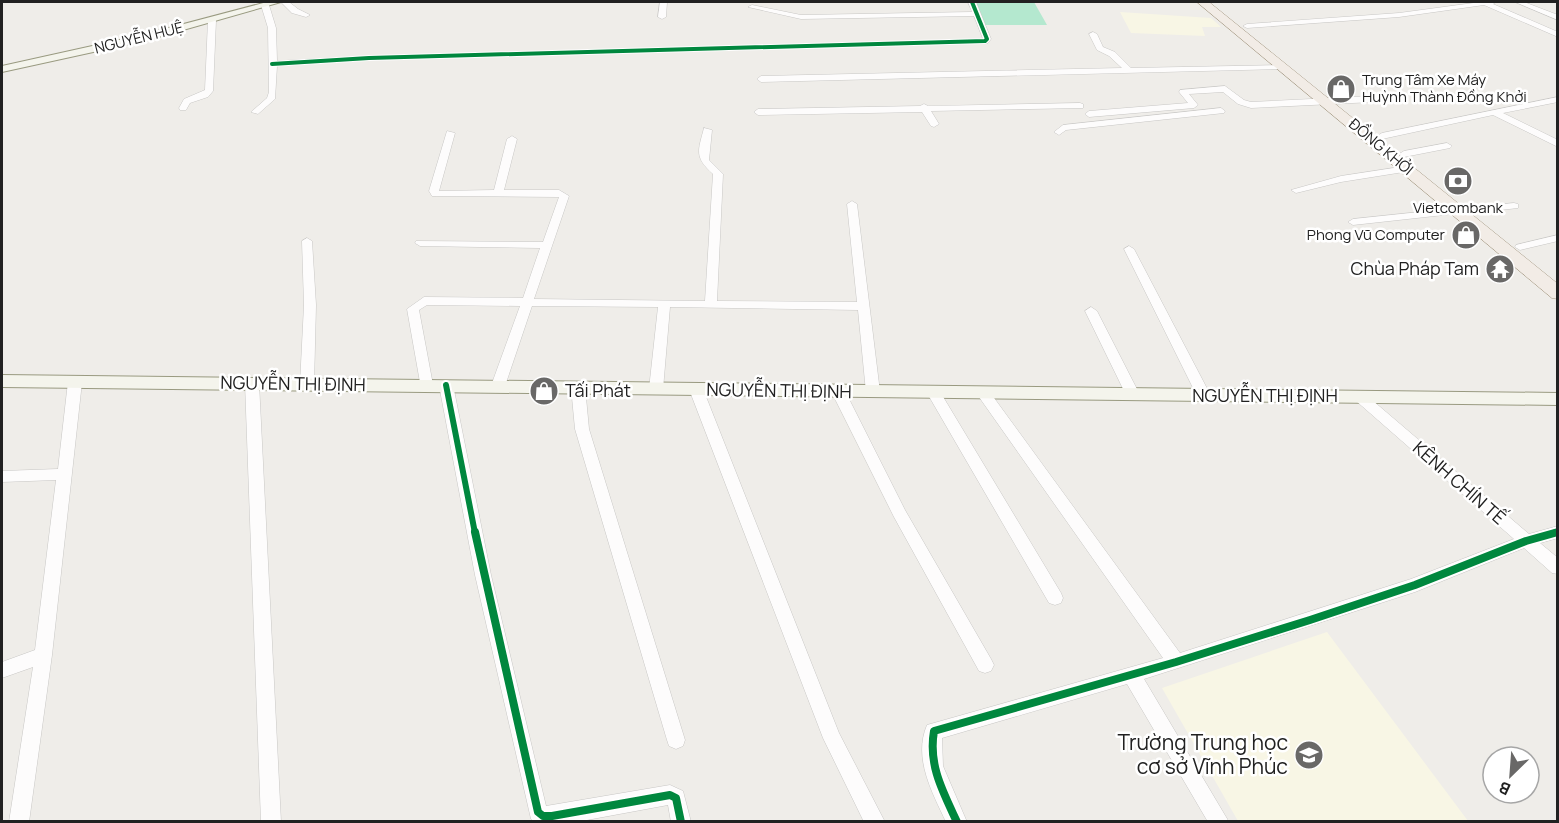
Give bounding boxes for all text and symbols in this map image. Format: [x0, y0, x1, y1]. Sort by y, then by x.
street label: NGUYỄN HUỆ [92, 16, 186, 59]
place label: Trung Tâm Xe Máy Huỳnh Thành Đồng Khởi [1362, 69, 1527, 107]
shop icon: Trung Tâm Xe Máy Huỳnh Thành Đồng Khởi [1325, 73, 1357, 105]
street label: ĐỒNG KHỞI [1345, 113, 1418, 180]
bank icon: Vietcombank [1442, 165, 1474, 197]
place label: Vietcombank [1413, 197, 1504, 218]
shop icon: Phong Vũ Computer [1450, 219, 1482, 251]
place label: Phong Vũ Computer [1307, 224, 1446, 245]
temple icon: Chùa Pháp Tam [1484, 253, 1516, 285]
place label: Chùa Pháp Tam [1351, 256, 1479, 280]
street label: NGUYỄN THỊ ĐỊNH [220, 369, 366, 396]
shop icon: Tấi Phát [528, 375, 560, 407]
street label: NGUYỄN THỊ ĐỊNH [706, 376, 852, 403]
place label: Tấi Phát [565, 378, 631, 402]
street label: NGUYỄN THỊ ĐỊNH [1192, 382, 1338, 407]
street label: KÊNH CHÍN TẾ [1408, 435, 1511, 529]
place label: Trường Trung học cơ sở Vĩnh Phúc [1117, 728, 1288, 780]
school or university icon: Trường Trung học cơ sở Vĩnh Phúc [1293, 739, 1325, 771]
north arrow [1481, 745, 1541, 805]
text: B [1495, 776, 1514, 801]

